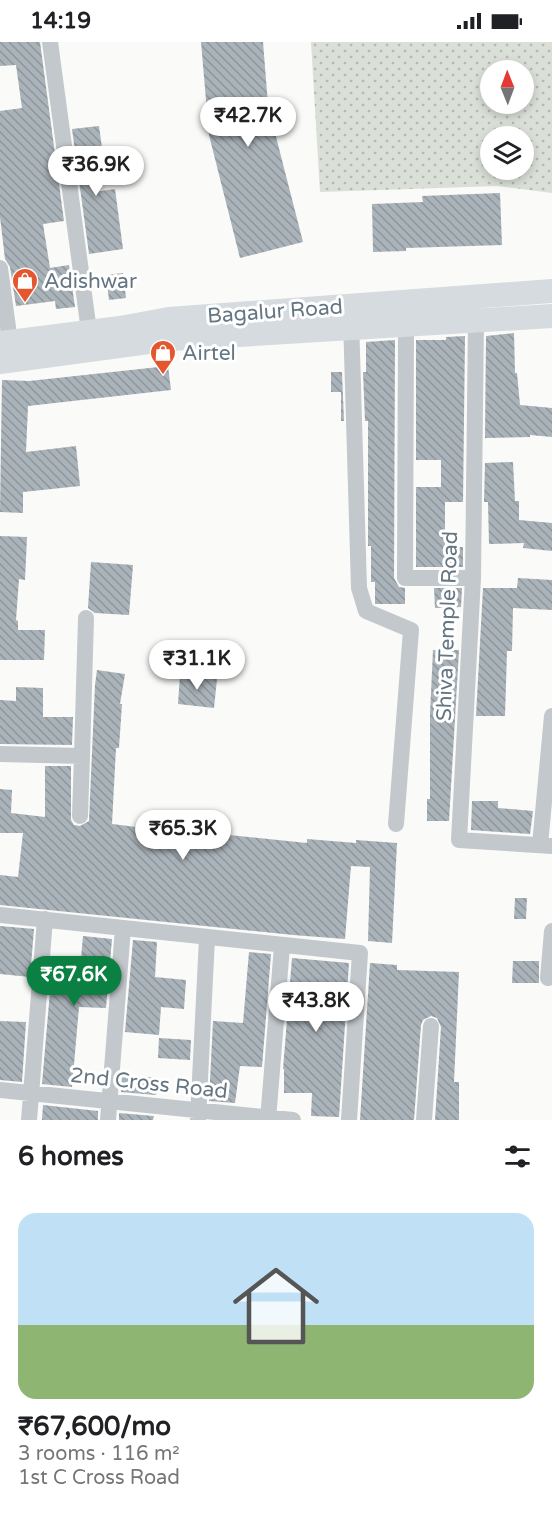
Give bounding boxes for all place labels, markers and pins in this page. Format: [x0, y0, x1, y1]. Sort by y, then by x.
pin: ₹42.7K [199, 97, 297, 148]
pin: ₹36.9K [47, 146, 145, 197]
shop icon: Adishwar [10, 266, 40, 304]
place label: Adishwar [44, 269, 137, 294]
shop icon: Airtel [148, 338, 178, 376]
place label: Airtel [182, 341, 236, 366]
pin: ₹31.1K [148, 640, 246, 691]
pin: ₹65.3K [134, 810, 232, 861]
pin: ₹67.6K [25, 956, 123, 1007]
pin: ₹43.8K [267, 982, 365, 1033]

